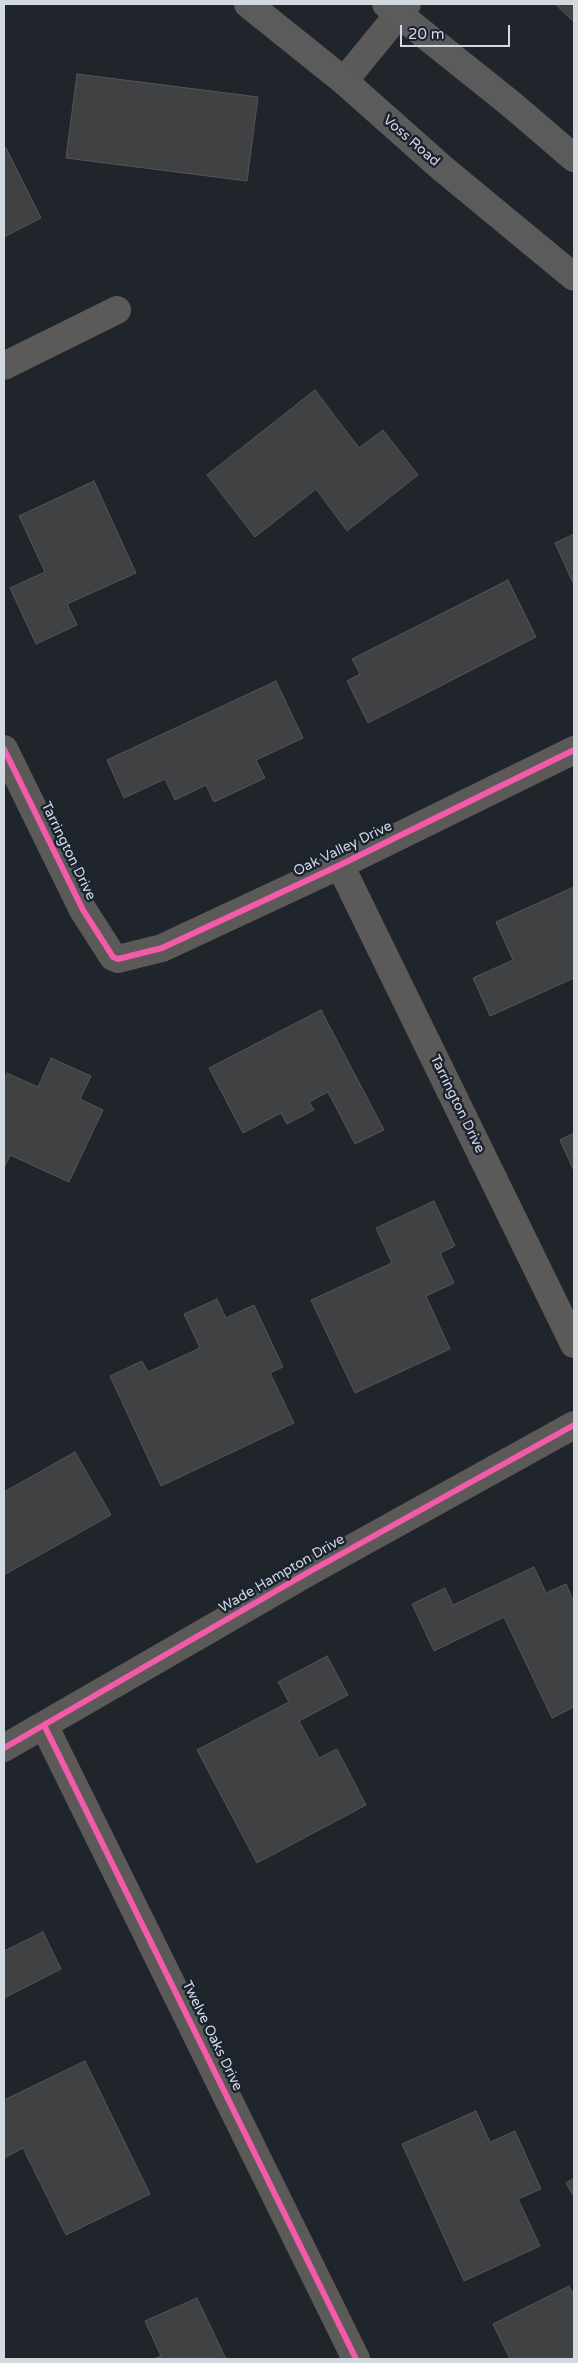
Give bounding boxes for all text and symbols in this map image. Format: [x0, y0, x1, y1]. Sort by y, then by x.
scale bar [403, 15, 513, 47]
text: 20 m [408, 25, 445, 43]
street label: Voss Road [379, 112, 443, 170]
street label: Tarrington Drive [37, 799, 99, 903]
street label: Oak Valley Drive [291, 818, 395, 880]
street label: Tarrington Drive [426, 1052, 488, 1156]
street label: Wade Hampton Drive [216, 1531, 348, 1617]
street label: Twelve Oaks Drive [178, 1978, 246, 2094]

